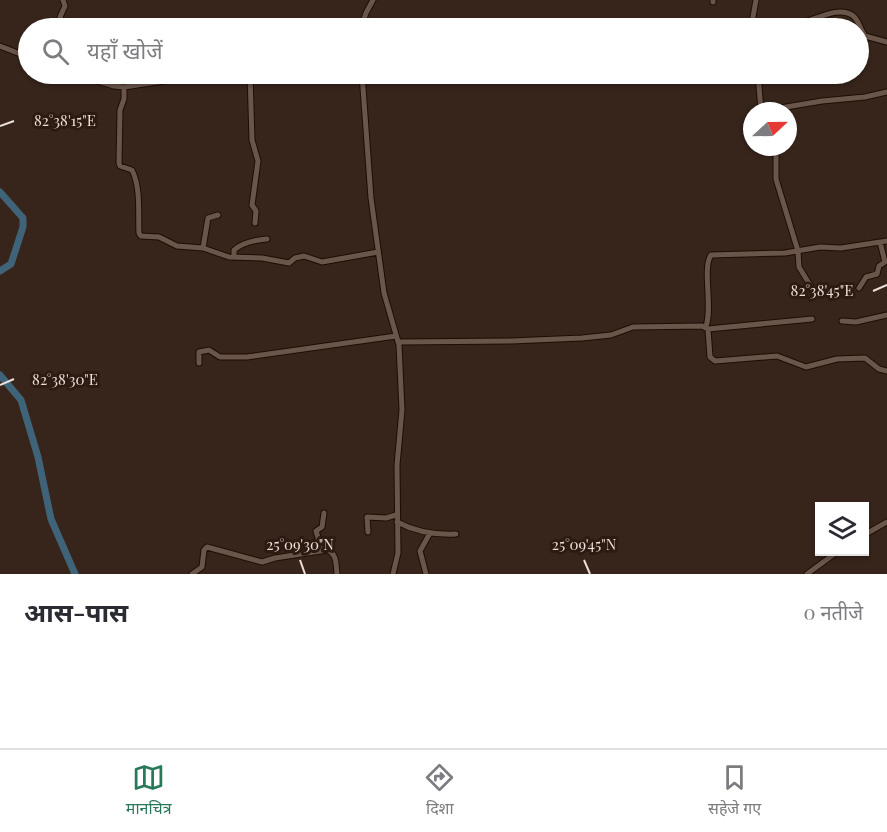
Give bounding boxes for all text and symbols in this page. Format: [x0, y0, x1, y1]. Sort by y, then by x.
search box [18, 18, 869, 84]
icon: search [39, 35, 72, 68]
text: यहाँ खोजें [87, 35, 163, 65]
north arrow [743, 102, 797, 156]
text: 82°38'15"E [34, 110, 96, 130]
text: 82°38'45"E [791, 280, 853, 300]
text: 82°38'30"E [32, 369, 98, 389]
map controls [815, 502, 869, 556]
button: layers [815, 502, 869, 556]
text: 25°09'30"N [266, 534, 334, 554]
text: 25°09'45"N [552, 534, 617, 554]
text: आस-पास [24, 594, 128, 629]
text: 0 नतीजे [804, 598, 863, 625]
tab: मानचित्र [126, 761, 172, 821]
tab: दिशा [423, 761, 456, 821]
tab: सहेजे गए [708, 761, 761, 821]

